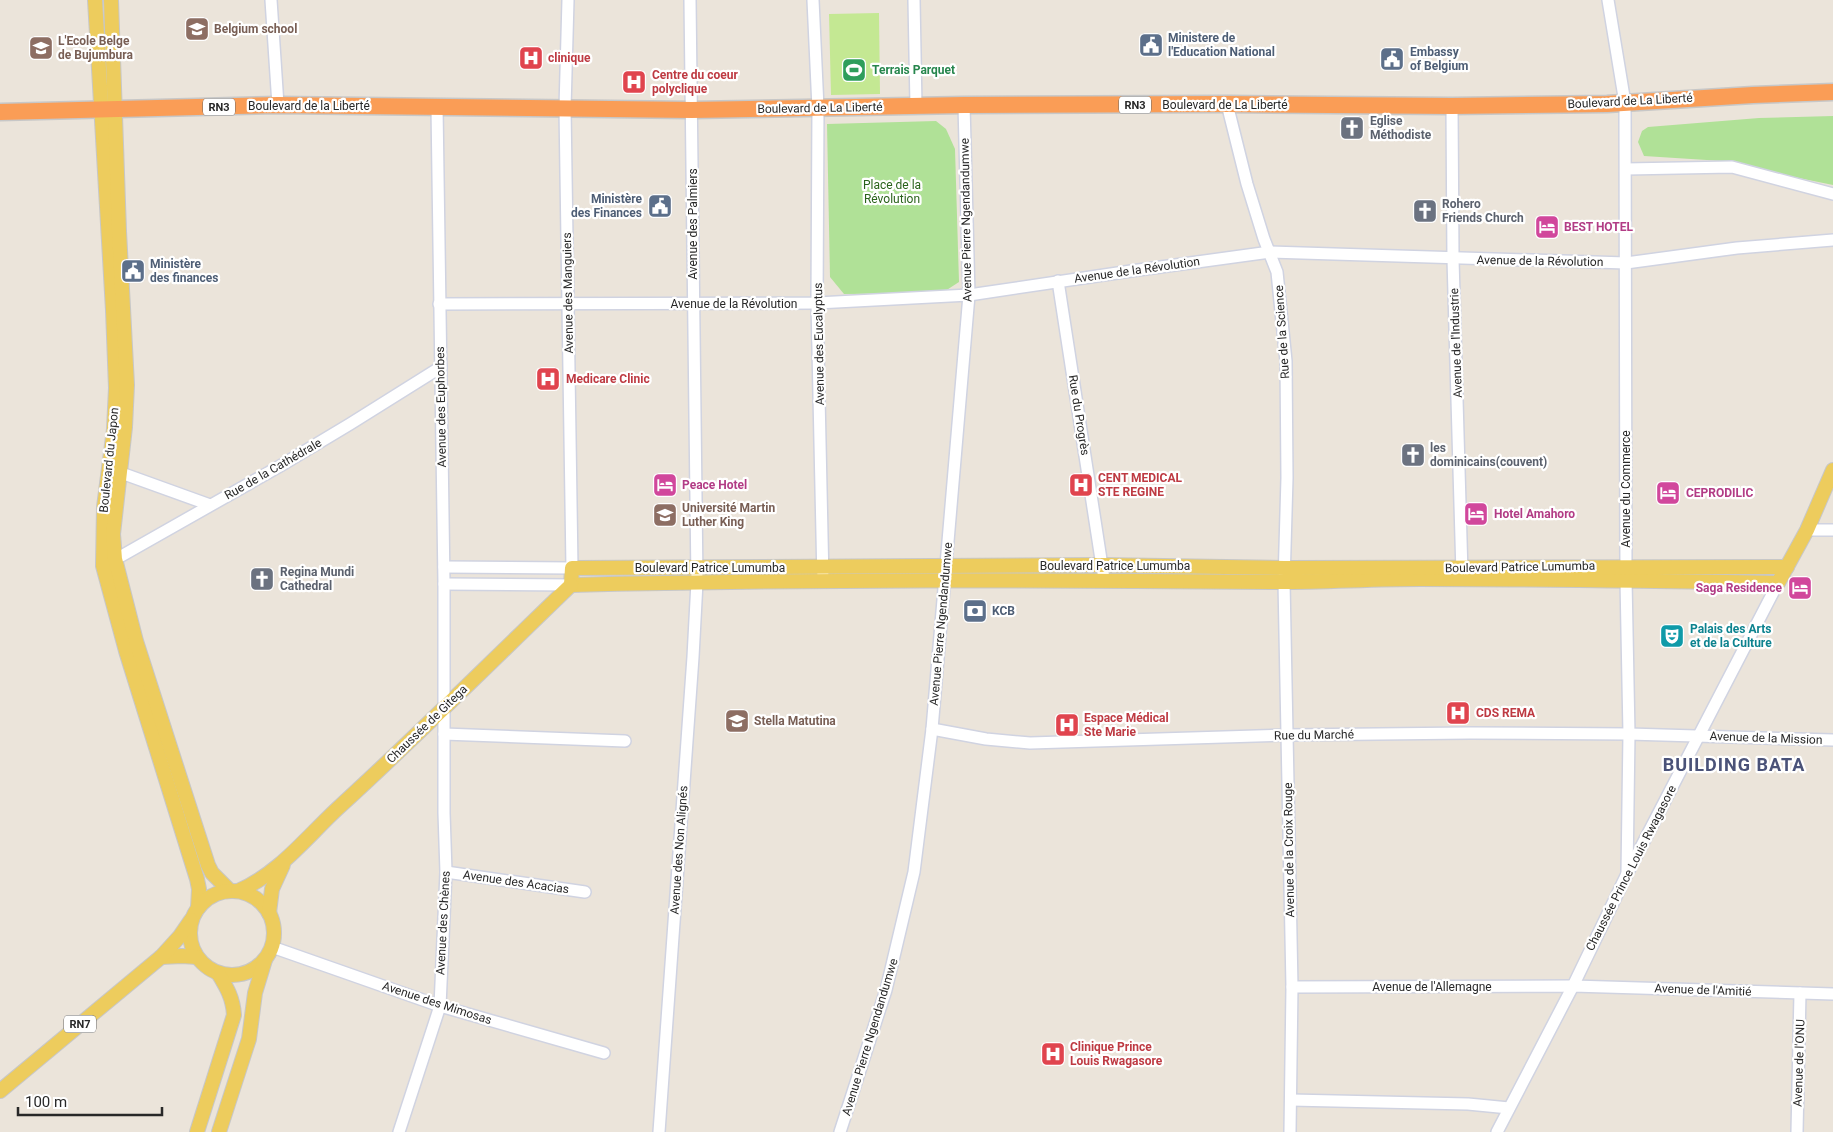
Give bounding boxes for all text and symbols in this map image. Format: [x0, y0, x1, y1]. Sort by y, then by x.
school or university icon: Belgium school [184, 16, 210, 42]
place label: Belgium school [214, 22, 297, 36]
place label: Ministere de l'Education National [1168, 31, 1275, 59]
public building icon: Ministere de l'Education National [1138, 32, 1164, 58]
place label: L'Ecole Belge de Bujumbura [58, 34, 134, 62]
school or university icon: L'Ecole Belge de Bujumbura [28, 35, 54, 61]
hospital icon: clinique [518, 45, 544, 71]
place label: Embassy of Belgium [1410, 45, 1469, 73]
public building icon: Embassy of Belgium [1379, 46, 1405, 72]
place label: clinique [548, 51, 591, 65]
sports icon: Terrais Parquet [841, 57, 867, 83]
place label: Terrais Parquet [872, 63, 955, 77]
place label: Centre du coeur polyclique [652, 68, 739, 96]
hospital icon: Centre du coeur polyclique [621, 69, 647, 95]
street label: Boulevard de La Liberté [1567, 91, 1693, 111]
road number: RN3 [1119, 96, 1151, 114]
road number: RN3 [203, 98, 235, 115]
street label: Boulevard de La Liberté [1162, 98, 1288, 112]
street label: Boulevard de la Liberté [248, 99, 370, 113]
street label: Boulevard de La Liberté [757, 100, 883, 116]
place label: Eglise Méthodiste [1370, 114, 1432, 142]
church icon: Eglise Méthodiste [1339, 115, 1365, 141]
street label: Avenue Pierre Ngendandumwe [958, 138, 974, 302]
street label: Avenue des Palmiers [686, 168, 700, 280]
park label: Place de la Révolution [863, 178, 921, 206]
place label: Ministère des Finances [571, 192, 643, 220]
public building icon: Ministère des Finances [647, 193, 673, 219]
place label: Rohero Friends Church [1442, 197, 1524, 225]
church icon: Rohero Friends Church [1412, 198, 1438, 224]
hotel icon: BEST HOTEL [1534, 214, 1560, 240]
place label: BEST HOTEL [1564, 220, 1633, 234]
street label: Avenue des Manguiers [560, 232, 576, 354]
street label: Avenue de la Révolution [1476, 253, 1604, 269]
street label: Avenue de la Révolution [1073, 254, 1201, 286]
place label: Ministère des finances [150, 257, 218, 285]
public building icon: Ministère des finances [120, 258, 146, 284]
street label: Avenue des Eucalyptus [811, 283, 827, 405]
street label: Rue de la Science [1272, 285, 1292, 379]
street label: Avenue de l'Industrie [1447, 288, 1465, 398]
street label: Avenue de la Révolution [671, 297, 797, 311]
street label: Avenue des Euphorbes [433, 346, 449, 468]
hospital icon: Medicare Clinic [535, 366, 561, 392]
place label: Medicare Clinic [566, 372, 650, 386]
street label: Rue du Progrès [1066, 374, 1092, 456]
street label: Boulevard du Japon [97, 407, 121, 513]
street label: Avenue du Commerce [1619, 430, 1633, 548]
street label: Rue de la Cathédrale [222, 436, 324, 502]
place label: les dominicains(couvent) [1430, 441, 1547, 469]
church icon: les dominicains(couvent) [1400, 442, 1426, 468]
place label: CENT MEDICAL STE REGINE [1098, 471, 1182, 499]
hotel icon: Peace Hotel [652, 472, 678, 498]
hospital icon: CENT MEDICAL STE REGINE [1068, 472, 1094, 498]
place label: Peace Hotel [682, 478, 747, 492]
hotel icon: CEPRODILIC [1655, 480, 1681, 506]
place label: CEPRODILIC [1686, 486, 1754, 500]
place label: Université Martin Luther King [682, 501, 775, 529]
hotel icon: Hotel Amahoro [1463, 501, 1489, 527]
school or university icon: Université Martin Luther King [652, 502, 678, 528]
place label: Hotel Amahoro [1494, 507, 1575, 521]
street label: Avenue Pierre Ngendandumwe [927, 542, 955, 706]
street label: Boulevard Patrice Lumumba [1040, 559, 1190, 573]
street label: Boulevard Patrice Lumumba [1445, 559, 1595, 575]
street label: Boulevard Patrice Lumumba [635, 561, 785, 575]
place label: Regina Mundi Cathedral [280, 565, 354, 593]
church icon: Regina Mundi Cathedral [249, 566, 275, 592]
hotel icon: Saga Residence [1787, 575, 1813, 601]
place label: Saga Residence [1696, 581, 1783, 595]
bank icon: KCB [962, 598, 988, 624]
place label: KCB [992, 604, 1015, 618]
place label: Palais des Arts et de la Culture [1690, 622, 1772, 650]
theatre icon: Palais des Arts et de la Culture [1659, 623, 1685, 649]
street label: Chaussée de Gitega [384, 682, 470, 766]
hospital icon: CDS REMA [1445, 700, 1471, 726]
place label: CDS REMA [1476, 706, 1536, 720]
school or university icon: Stella Matutina [724, 708, 750, 734]
place label: Espace Médical Ste Marie [1084, 711, 1169, 739]
hospital icon: Espace Médical Ste Marie [1054, 712, 1080, 738]
place label: Stella Matutina [754, 714, 836, 728]
street label: Rue du Marché [1274, 727, 1354, 743]
street label: Avenue de la Mission [1709, 729, 1823, 747]
district label: BUILDING BATA [1663, 754, 1805, 775]
street label: Avenue de la Croix Rouge [1281, 782, 1297, 918]
street label: Chaussée Prince Louis Rwagasore [1583, 783, 1679, 953]
street label: Avenue des Non Alignés [668, 785, 690, 915]
street label: Avenue des Acacias [462, 868, 570, 896]
street label: Avenue des Chènes [433, 870, 453, 976]
street label: Avenue Pierre Ngendandumwe [839, 957, 901, 1117]
street label: Avenue des Mimosas [381, 979, 493, 1027]
street label: Avenue de l'Allemagne [1372, 980, 1492, 994]
street label: Avenue de l'Amitié [1654, 981, 1752, 999]
road number: RN7 [64, 1016, 96, 1032]
street label: Avenue de l'ONU [1790, 1019, 1808, 1107]
place label: Clinique Prince Louis Rwagasore [1070, 1040, 1163, 1068]
hospital icon: Clinique Prince Louis Rwagasore [1040, 1041, 1066, 1067]
scale bar [18, 1084, 161, 1116]
text: 100 m [25, 1093, 67, 1111]

